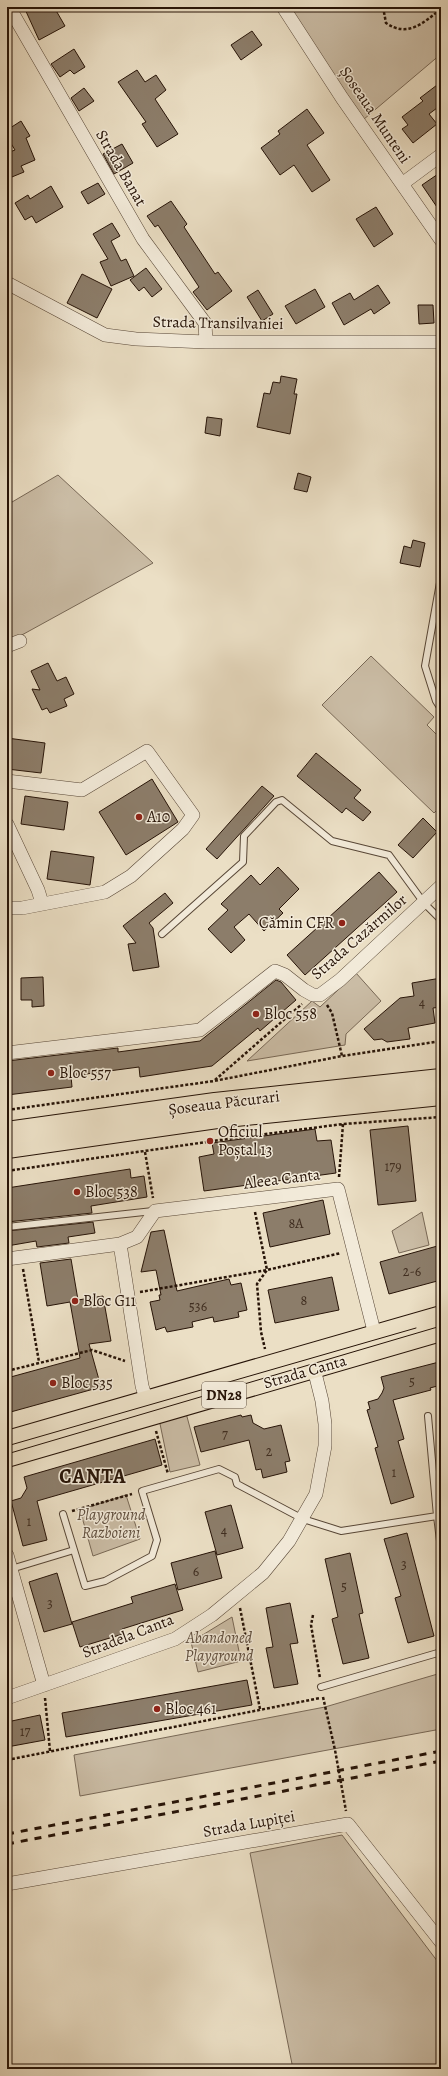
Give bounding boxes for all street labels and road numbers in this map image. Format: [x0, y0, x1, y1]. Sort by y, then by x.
street label: Șoseaua Munteni [334, 62, 416, 168]
street label: Strada Banat [90, 126, 152, 210]
street label: Strada Transilvaniei [152, 311, 284, 335]
street label: Strada Cazărmilor [306, 889, 412, 985]
street label: Șoseaua Păcurari [167, 1085, 281, 1121]
street label: Aleea Canta [242, 1163, 322, 1195]
street label: Strada Canta [261, 1350, 350, 1394]
road number: DN28 [202, 1382, 246, 1408]
street label: Stradela Canta [79, 1608, 177, 1664]
street label: Strada Lupiței [201, 1805, 297, 1843]

